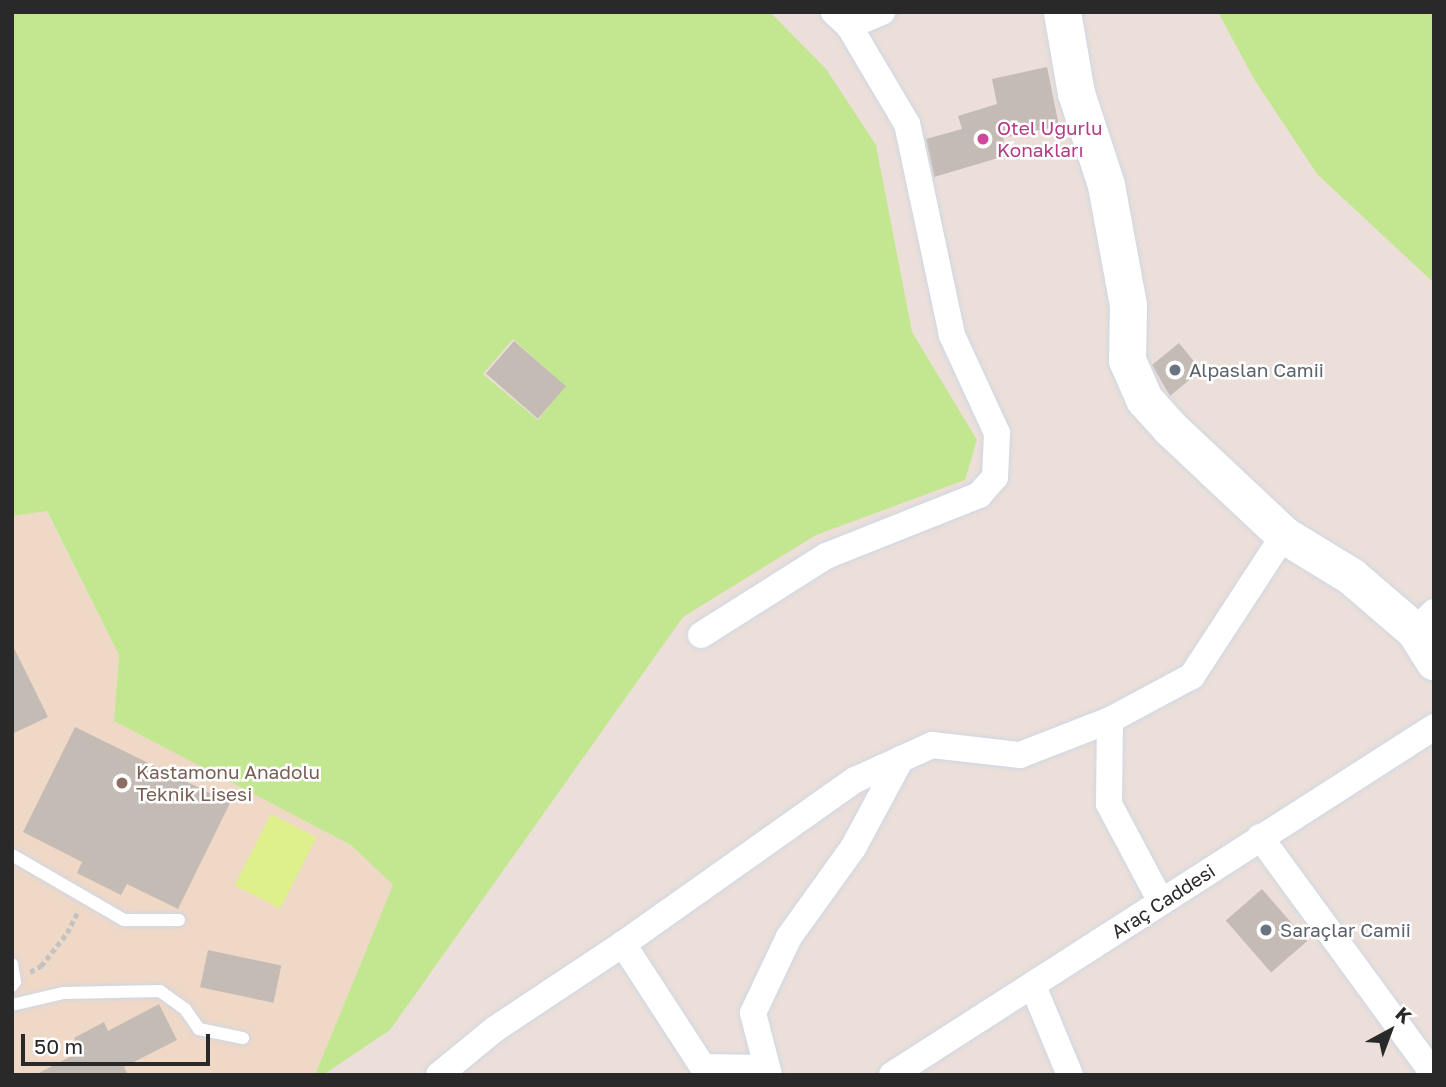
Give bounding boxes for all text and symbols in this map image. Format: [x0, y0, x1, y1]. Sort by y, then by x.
place label: Otel Uğurlu Konakları [997, 117, 1103, 161]
marker: Otel Uğurlu Konakları [975, 131, 991, 147]
place label: Alpaslan Camii [1189, 359, 1324, 381]
marker: Alpaslan Camii [1167, 362, 1183, 378]
place label: Kastamonu Anadolu Teknik Lisesi [136, 761, 320, 805]
marker: Kastamonu Anadolu Teknik Lisesi [114, 775, 130, 791]
street label: Araç Caddesi [1107, 859, 1219, 943]
place label: Saraçlar Camii [1280, 919, 1411, 941]
marker: Saraçlar Camii [1258, 922, 1274, 938]
north arrow [1355, 996, 1425, 1066]
text: K [1391, 1002, 1417, 1028]
scale bar [24, 1020, 214, 1064]
text: 50 m [34, 1033, 83, 1059]

